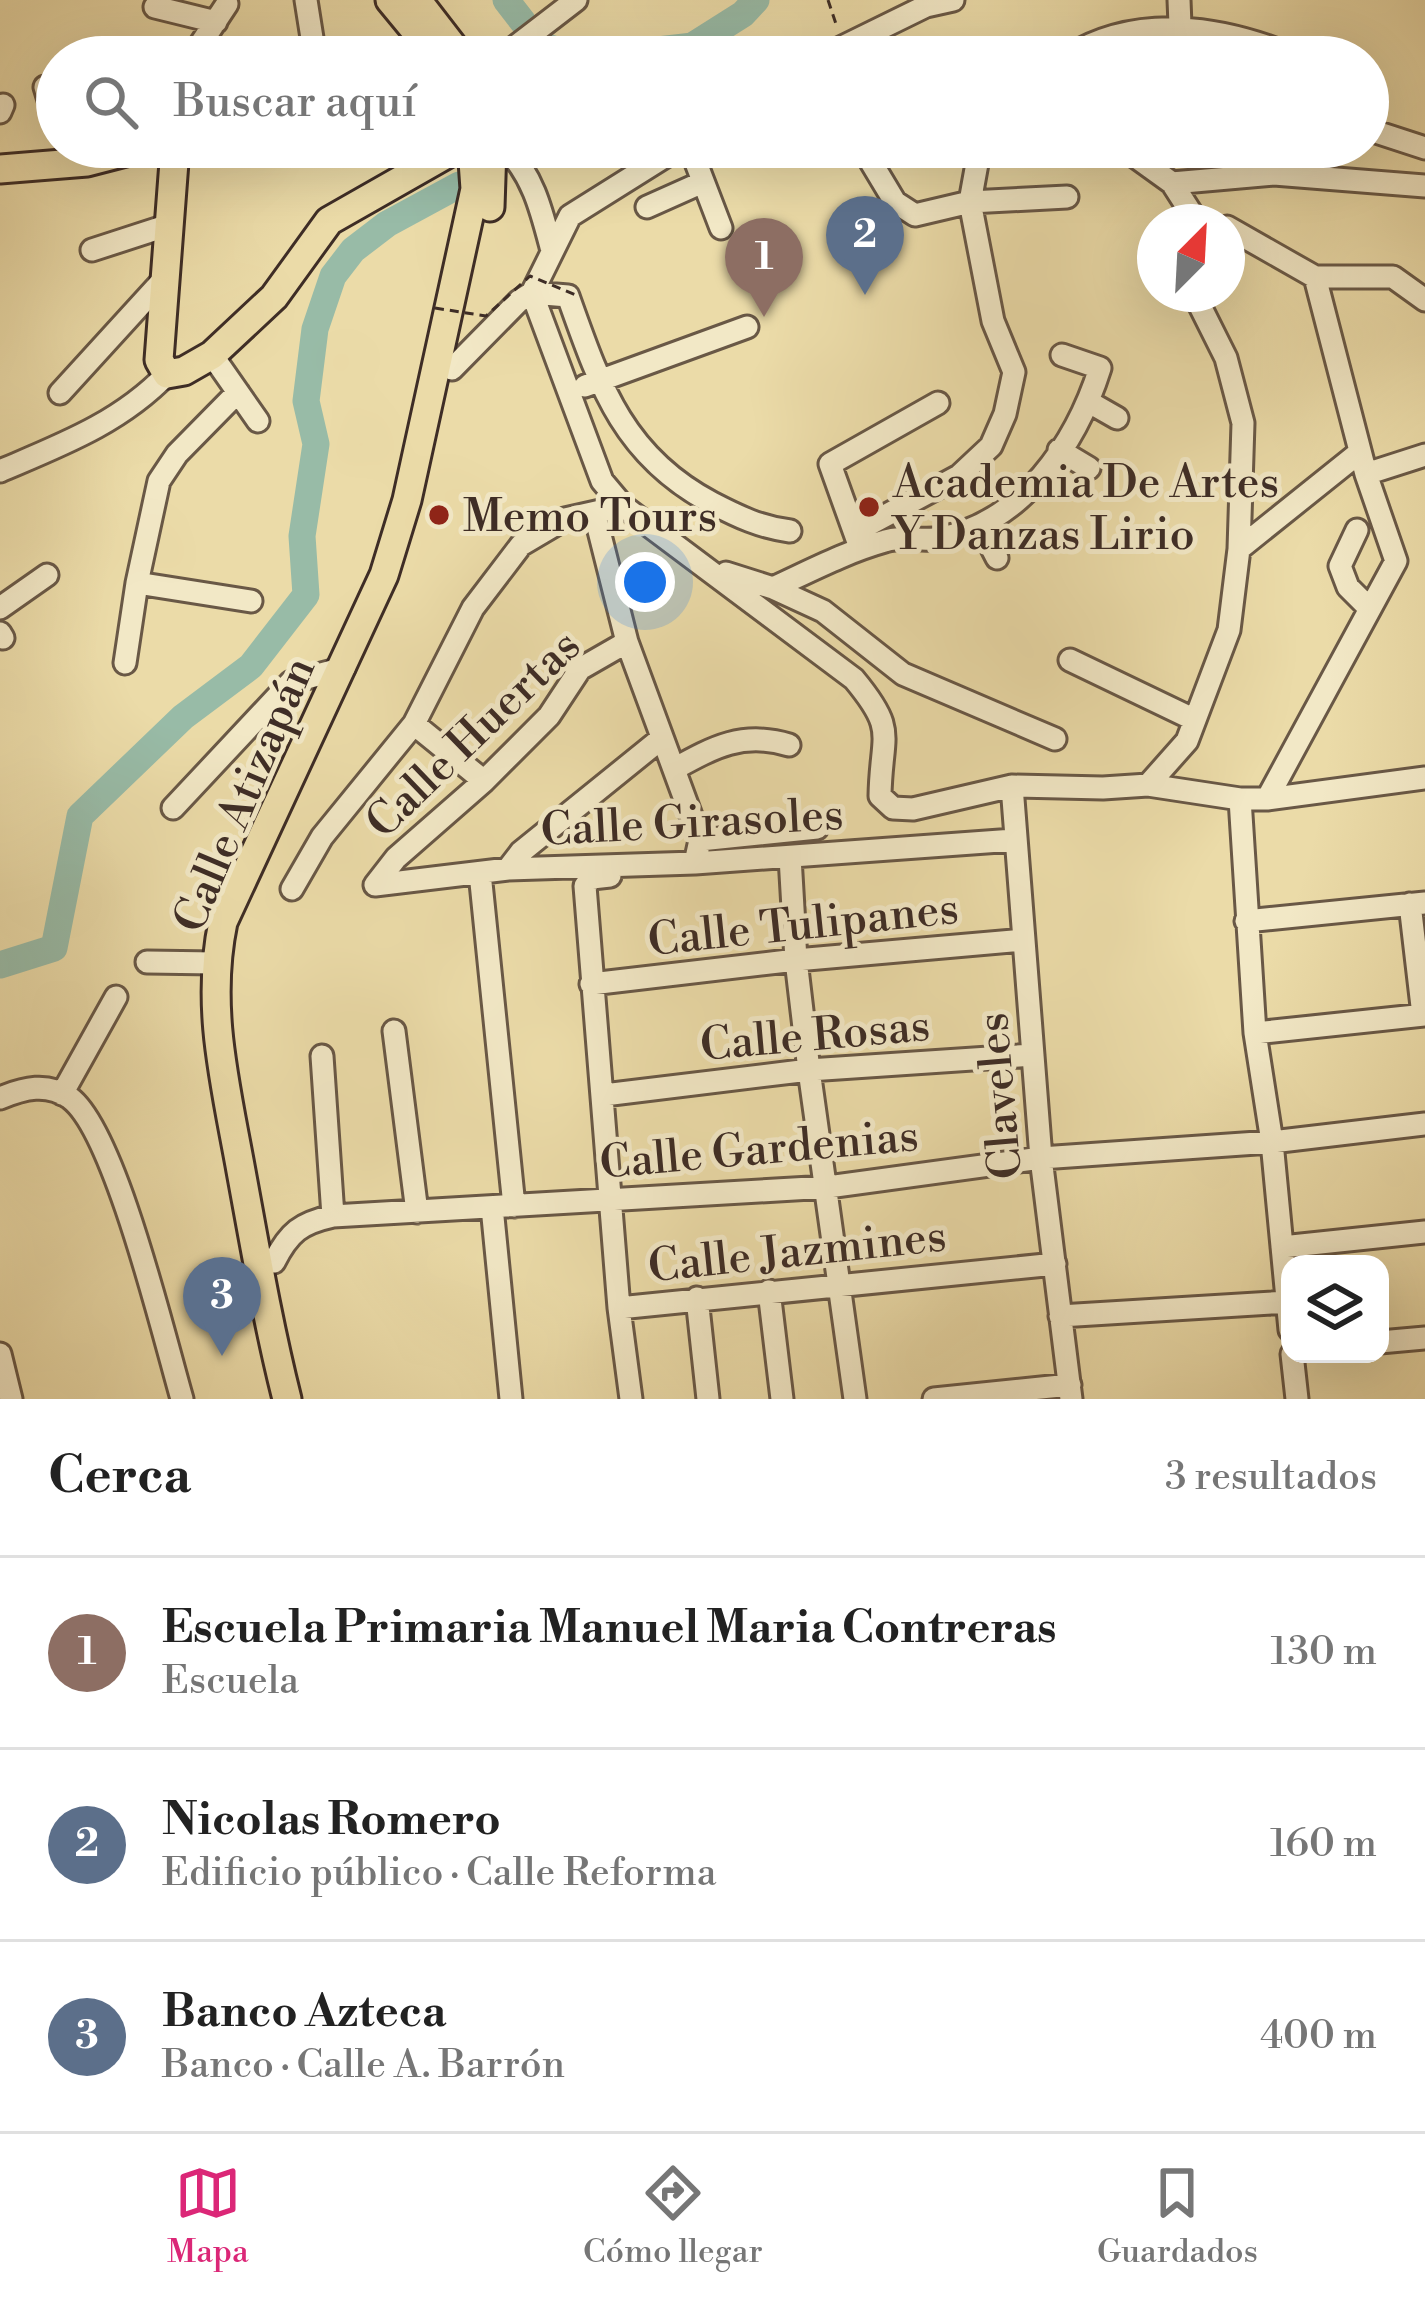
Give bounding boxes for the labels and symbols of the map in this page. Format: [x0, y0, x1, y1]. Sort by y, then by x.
pin: 2 [826, 196, 904, 295]
north arrow [1137, 204, 1245, 312]
pin: 1 [725, 218, 803, 317]
place label: Academia De Artes Y Danzas Lirio [891, 455, 1279, 564]
place label: Memo Tours [463, 489, 717, 546]
marker: Academia De Artes Y Danzas Lirio [856, 494, 882, 520]
marker: Memo Tours [426, 502, 452, 528]
your location [615, 552, 675, 612]
street label: Calle Huertas [354, 618, 593, 851]
street label: Calle Atizapán [162, 649, 329, 941]
street label: Calle Girasoles [539, 787, 845, 860]
street label: Calle Tulipanes [645, 881, 961, 970]
street label: Calle Rosas [698, 998, 933, 1075]
street label: Claveles [965, 1010, 1036, 1181]
street label: Calle Gardenias [597, 1108, 921, 1193]
street label: Calle Jazmines [645, 1208, 949, 1296]
pin: 3 [183, 1257, 261, 1356]

